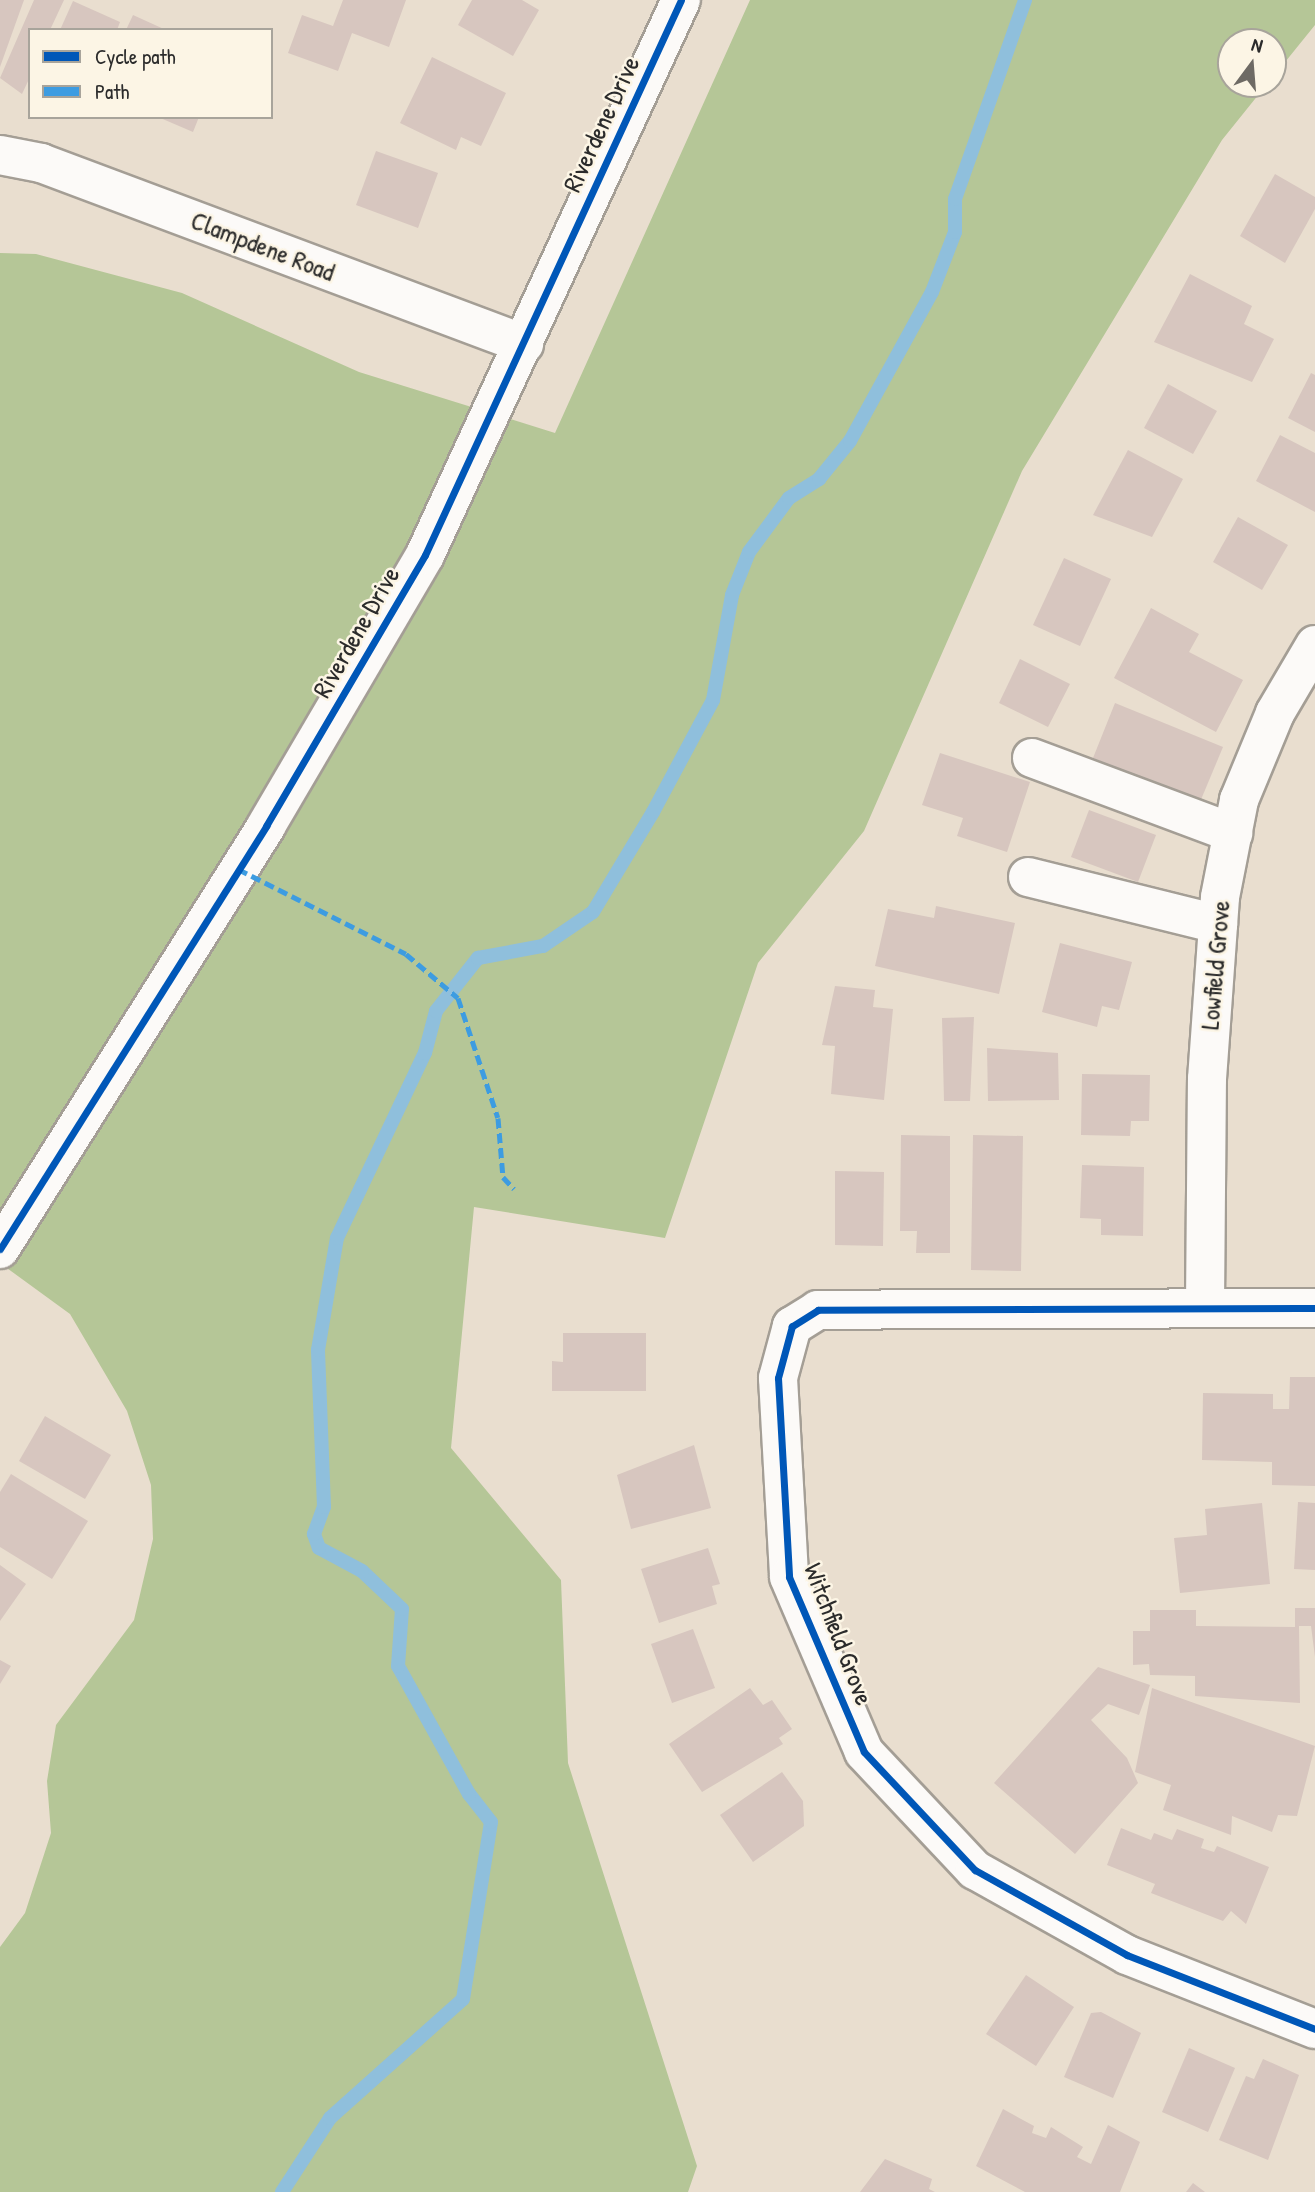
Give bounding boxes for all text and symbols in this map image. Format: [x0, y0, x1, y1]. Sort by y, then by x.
legend [28, 28, 273, 119]
north arrow [1217, 28, 1287, 98]
text: N [1249, 31, 1266, 59]
text: Cycle path [95, 42, 176, 71]
street label: Riverdene Drive [556, 51, 646, 197]
text: Path [95, 77, 129, 106]
street label: Clampdene Road [187, 204, 339, 288]
street label: Riverdene Drive [306, 561, 406, 703]
street label: Lowfield Grove [1194, 899, 1236, 1031]
street label: Witchfield Grove [798, 1559, 880, 1709]

